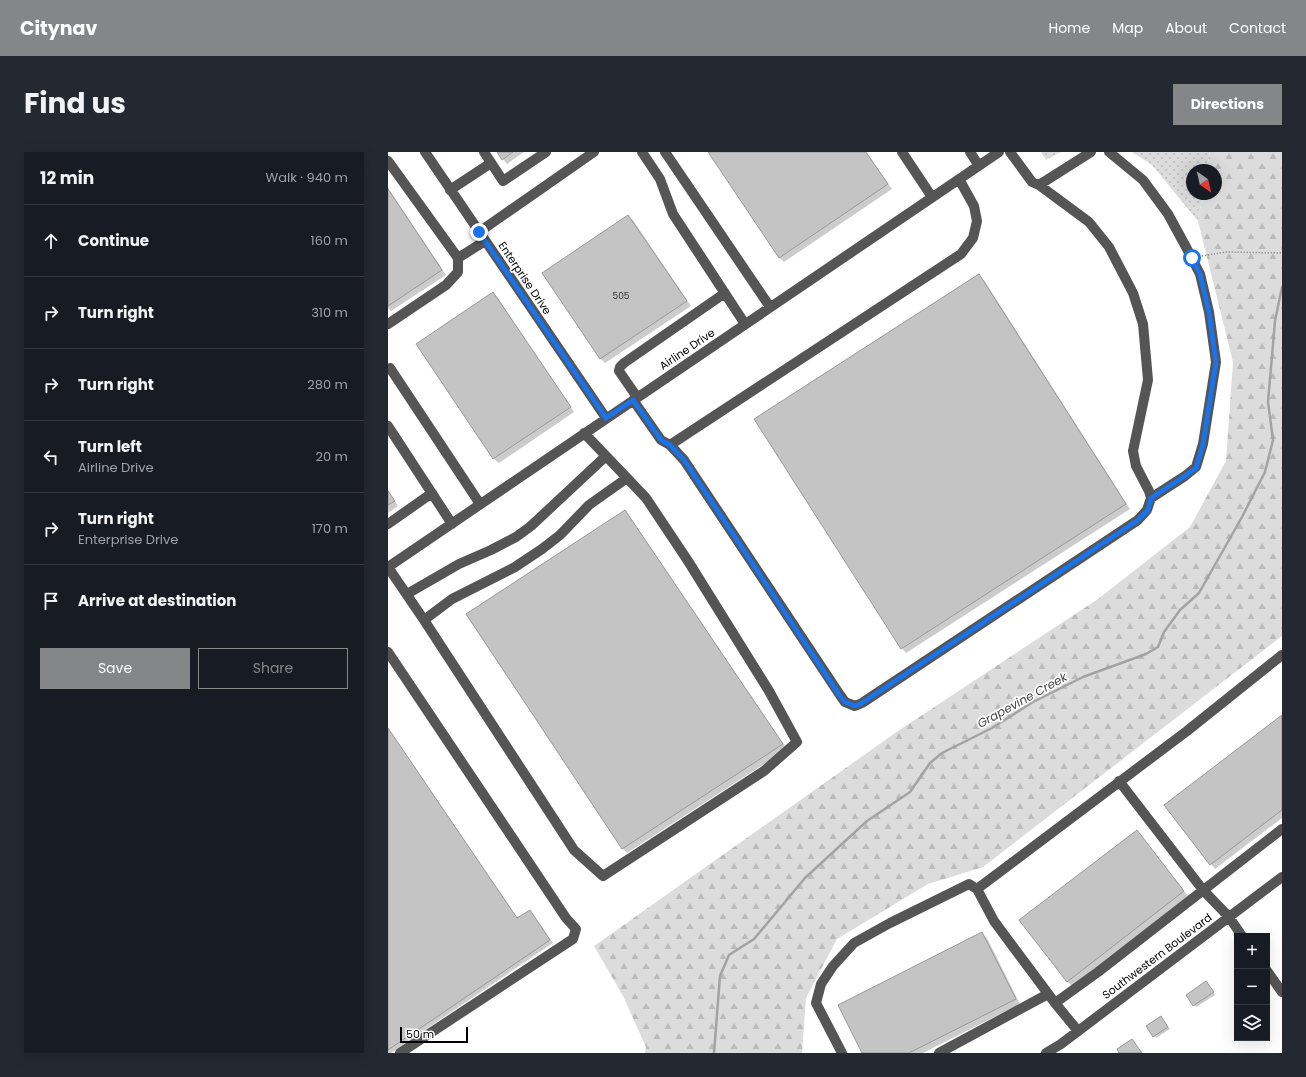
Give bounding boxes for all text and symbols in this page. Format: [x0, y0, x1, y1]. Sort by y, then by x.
text: Citynav [20, 15, 97, 42]
text: Home [1048, 18, 1090, 38]
text: Map [1112, 18, 1143, 38]
text: About [1165, 18, 1207, 38]
text: Contact [1229, 18, 1286, 38]
text: Find us [24, 84, 126, 123]
button: Directions [1173, 84, 1282, 125]
north arrow [1186, 164, 1222, 200]
text: 12 min [40, 166, 94, 190]
text: Walk · 940 m [266, 168, 348, 187]
route end [470, 223, 488, 241]
icon: ahead [40, 230, 62, 252]
text: Continue [78, 230, 149, 251]
text: 160 m [311, 231, 348, 250]
street label: Enterprise Drive [495, 238, 555, 318]
route start [1183, 249, 1201, 267]
house number: 505 [613, 290, 630, 302]
icon: right [40, 302, 62, 324]
text: Turn right [78, 302, 154, 323]
text: 310 m [311, 303, 348, 322]
street label: Airline Drive [656, 324, 718, 374]
icon: right [40, 374, 62, 396]
text: Turn right [78, 374, 154, 395]
text: 280 m [307, 375, 348, 394]
text: Turn left [78, 436, 142, 457]
icon: left [40, 446, 62, 468]
text: 20 m [315, 447, 348, 466]
text: Airline Drive [78, 458, 154, 477]
text: Turn right [78, 508, 154, 529]
icon: right [40, 518, 62, 540]
text: 170 m [312, 519, 348, 538]
text: Enterprise Drive [78, 530, 178, 549]
icon: arrive [40, 590, 62, 612]
text: Arrive at destination [78, 590, 236, 611]
button: Save [40, 648, 190, 689]
button: Share [198, 648, 348, 689]
water label: Grapevine Creek [974, 668, 1071, 732]
street label: Southwestern Boulevard [1099, 909, 1215, 1003]
map controls [1234, 933, 1270, 1041]
button: + [1234, 933, 1270, 969]
button: − [1234, 969, 1270, 1005]
button: layers [1234, 1005, 1270, 1041]
scale bar [400, 1025, 468, 1044]
text: 50 m [406, 1026, 434, 1042]

